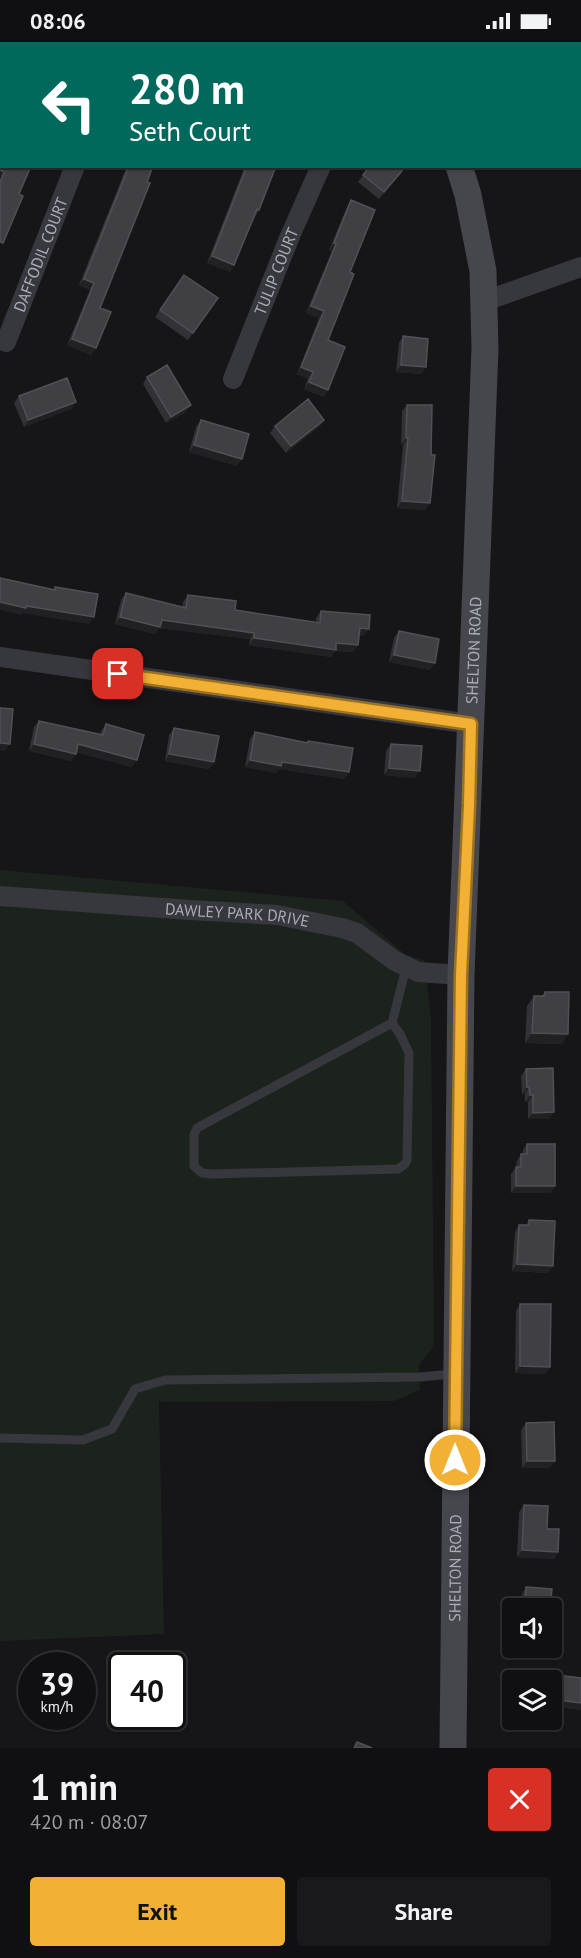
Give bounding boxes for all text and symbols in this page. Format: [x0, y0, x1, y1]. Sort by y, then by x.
text: 08:06 [30, 7, 86, 35]
text: 280 m [129, 61, 245, 116]
icon: left [30, 66, 108, 144]
text: Seth Court [129, 114, 251, 148]
street label: DAFFODIL COURT [9, 194, 72, 315]
street label: TULIP COURT [250, 224, 303, 318]
street label: SHELTON ROAD [461, 596, 485, 704]
pin [92, 648, 143, 699]
icon: arrive [101, 657, 134, 690]
street label: DAWLEY PARK DRIVE [164, 898, 311, 931]
position arrow [423, 1428, 487, 1492]
street label: SHELTON ROAD [444, 1514, 465, 1622]
map controls [502, 1598, 562, 1730]
button: sound [502, 1598, 562, 1658]
speed limit sign: 40 [108, 1652, 186, 1730]
text: 39 [40, 1664, 74, 1703]
button: layers [502, 1670, 562, 1730]
text: km/h [41, 1697, 73, 1716]
text: 1 min [30, 1763, 118, 1810]
button: close [488, 1768, 551, 1831]
text: 420 m · 08:07 [30, 1809, 148, 1835]
button: Exit [30, 1877, 285, 1946]
button: Share [297, 1877, 551, 1946]

